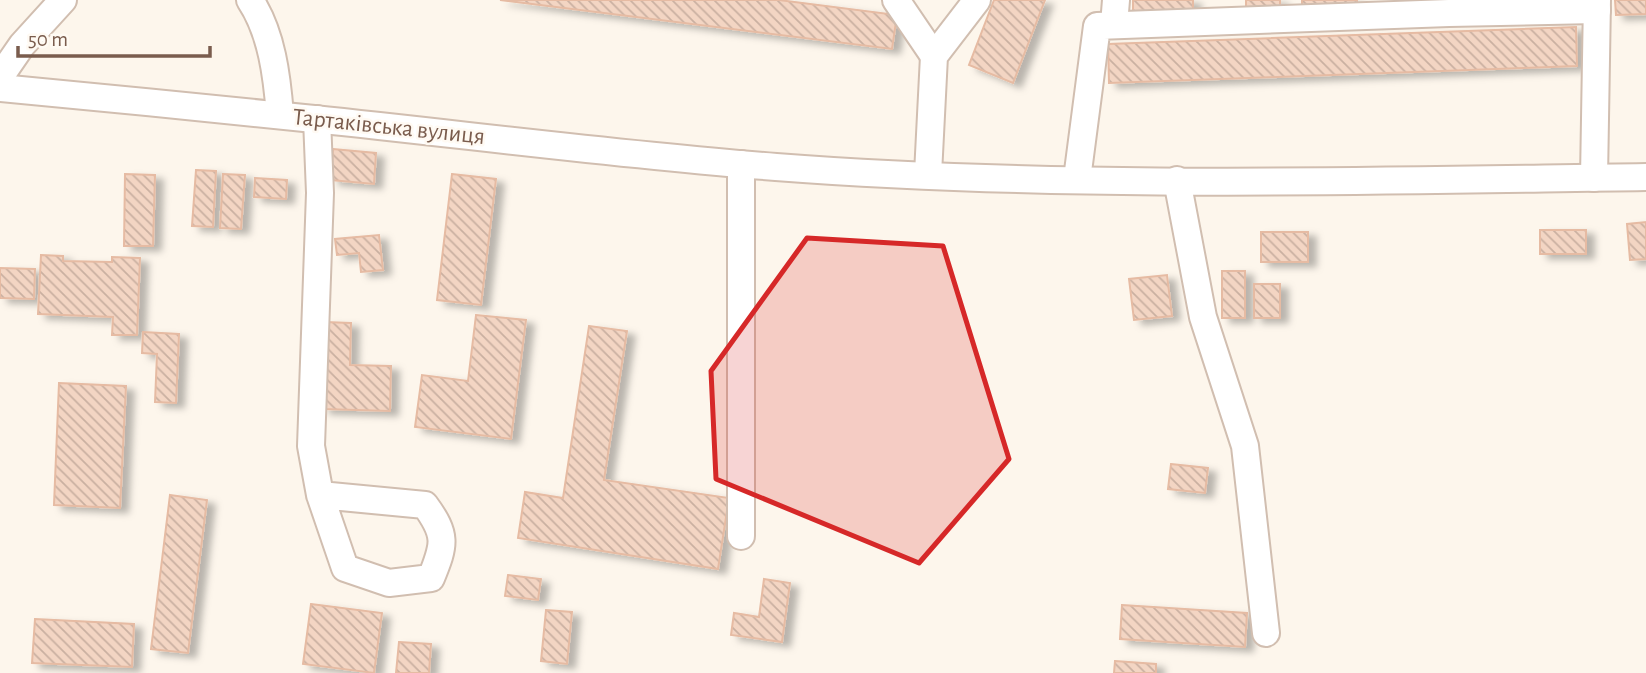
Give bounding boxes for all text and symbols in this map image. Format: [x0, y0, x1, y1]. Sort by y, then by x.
scale bar [18, 14, 210, 58]
text: 50 m [28, 29, 68, 50]
street label: Тартаківська вулиця [292, 105, 486, 149]

